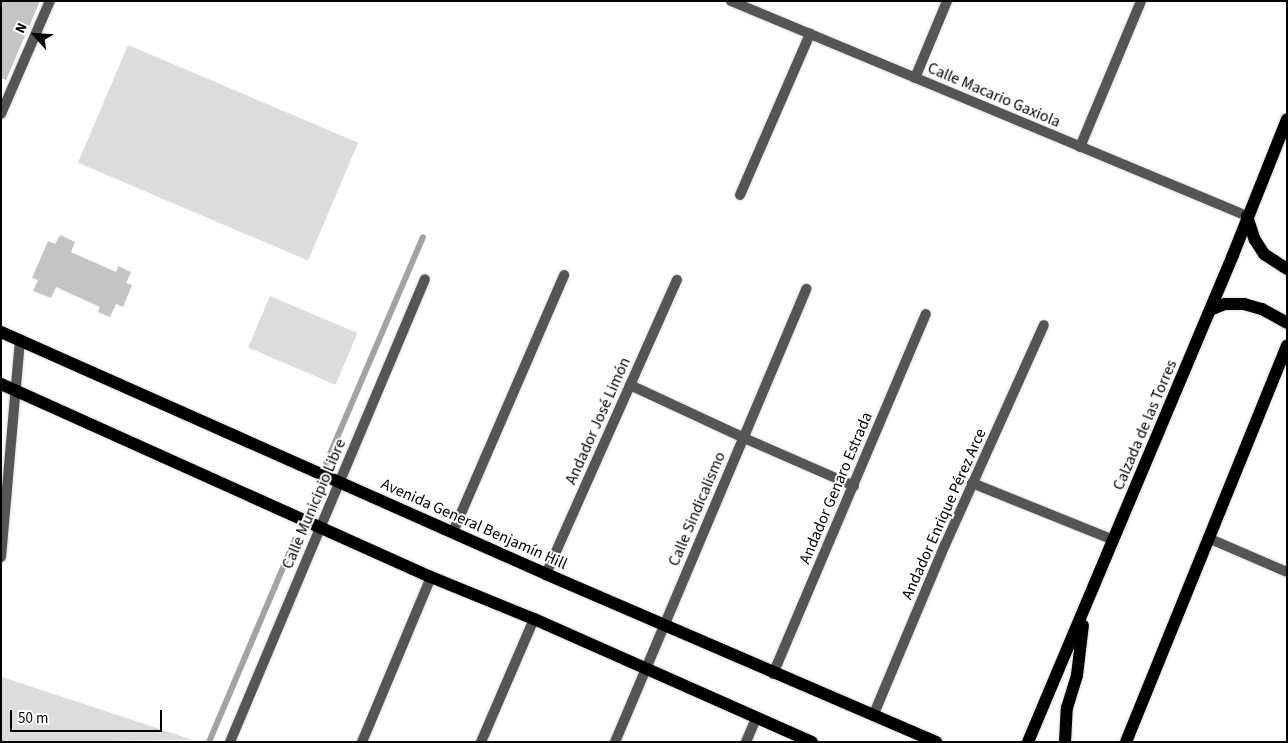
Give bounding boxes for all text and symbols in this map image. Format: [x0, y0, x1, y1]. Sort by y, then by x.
north arrow [10, 10, 60, 60]
text: N [10, 20, 33, 37]
street label: Calle Macario Gaxiola [925, 58, 1063, 132]
street label: Andador José Limón [561, 354, 635, 488]
street label: Calzada de las Torres [1109, 357, 1181, 493]
street label: Andador Genaro Estrada [795, 409, 877, 567]
street label: Andador Enrique Pérez Arce [898, 426, 990, 602]
street label: Calle Municipio Libre [278, 436, 350, 572]
street label: Calle Sindicalismo [664, 449, 730, 569]
street label: Avenida General Benjamín Hill [378, 474, 570, 574]
scale bar [12, 700, 165, 732]
text: 50 m [18, 708, 48, 729]

